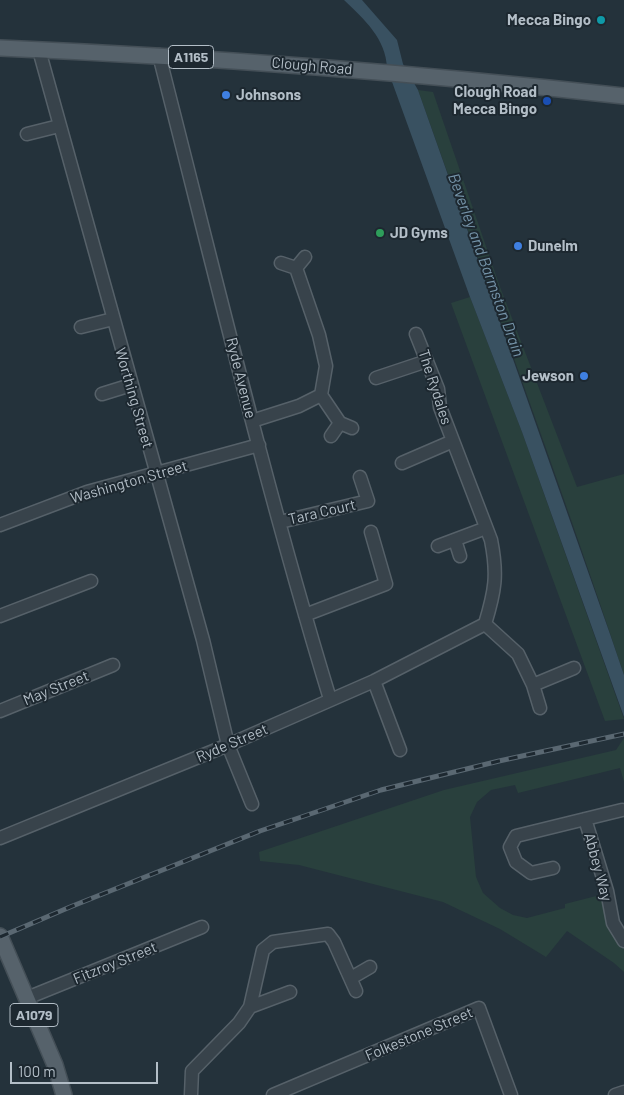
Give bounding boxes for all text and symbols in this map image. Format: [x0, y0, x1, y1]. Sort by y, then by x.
place label: Mecca Bingo [507, 11, 591, 29]
marker: Mecca Bingo [595, 14, 607, 26]
road number: A1165 [168, 46, 214, 68]
street label: Clough Road [271, 54, 353, 78]
place label: Clough Road Mecca Bingo [453, 83, 537, 118]
place label: Johnsons [236, 86, 301, 104]
marker: Johnsons [220, 89, 232, 101]
marker: Clough Road Mecca Bingo [541, 95, 553, 107]
water label: Beverley and Barmston Drain [444, 171, 528, 359]
place label: JD Gyms [390, 224, 448, 242]
marker: JD Gyms [374, 227, 386, 239]
place label: Dunelm [528, 237, 578, 255]
marker: Dunelm [512, 240, 524, 252]
street label: Ryde Avenue [222, 336, 260, 420]
street label: Worthing Street [111, 346, 157, 450]
street label: The Rydales [414, 347, 456, 427]
place label: Jewson [522, 367, 574, 385]
marker: Jewson [578, 370, 590, 382]
street label: Washington Street [68, 457, 190, 507]
street label: Tara Court [287, 496, 357, 528]
street label: May Street [21, 667, 91, 709]
street label: Ryde Street [194, 720, 270, 766]
street label: Abbey Way [580, 831, 616, 903]
street label: Fitzroy Street [71, 938, 159, 988]
street label: Folkestone Street [362, 1003, 476, 1065]
road number: A1079 [10, 1004, 58, 1026]
scale bar [12, 1052, 160, 1084]
text: 100 m [18, 1062, 56, 1080]

